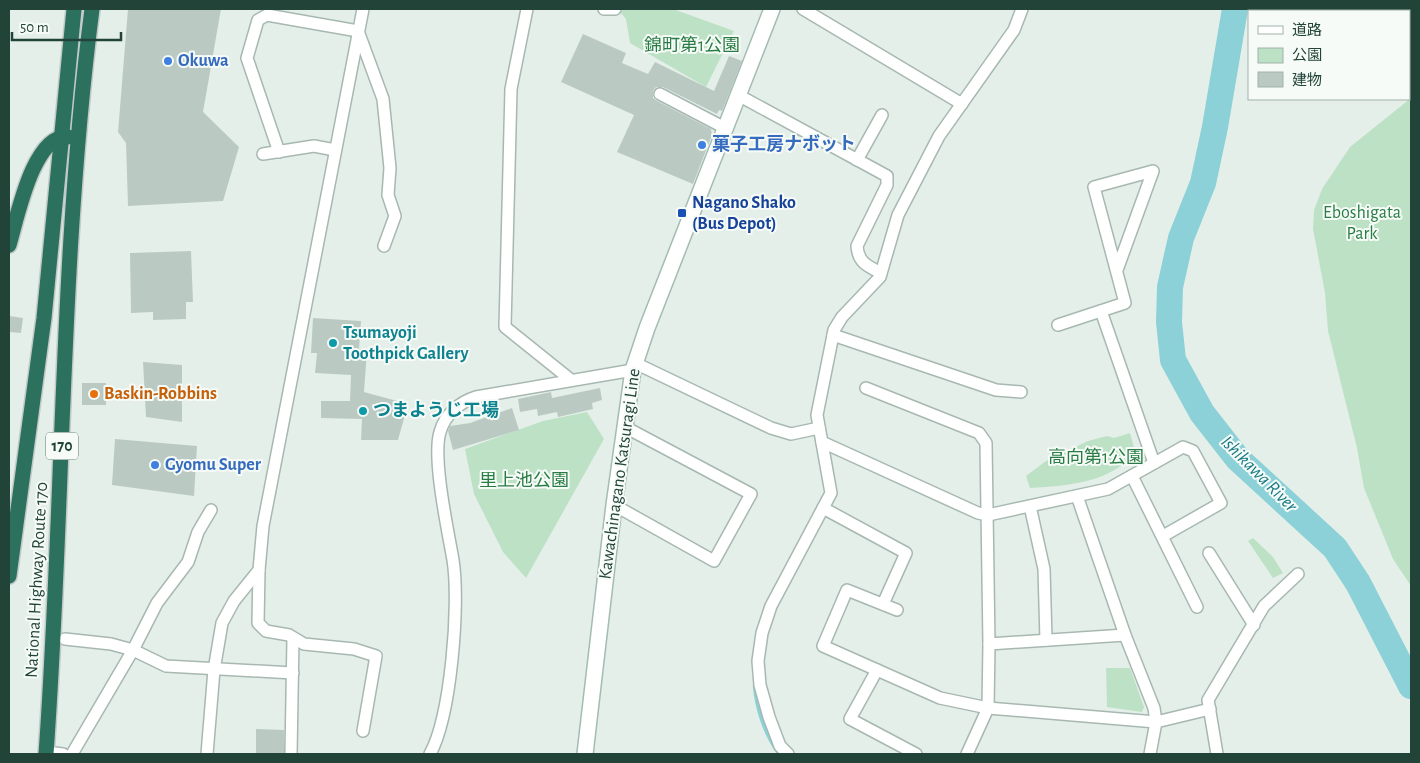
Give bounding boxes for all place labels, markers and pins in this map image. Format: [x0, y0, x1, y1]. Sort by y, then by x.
place label: Okuwa [178, 52, 229, 70]
marker: Okuwa [162, 55, 174, 67]
place label: 菓子工房ナボット [712, 134, 856, 154]
marker: 菓子工房ナボット [696, 139, 708, 151]
place label: Nagano Shako (Bus Depot) [692, 194, 796, 233]
marker: Nagano Shako (Bus Depot) [676, 207, 688, 219]
place label: Tsumayoji Toothpick Gallery [343, 324, 469, 363]
marker: Tsumayoji Toothpick Gallery [327, 337, 339, 349]
place label: Baskin-Robbins [104, 385, 217, 403]
marker: Baskin-Robbins [88, 388, 100, 400]
place label: つまようじ工場 [373, 401, 499, 420]
marker: つまようじ工場 [357, 405, 369, 417]
place label: Gyomu Super [165, 456, 262, 474]
marker: Gyomu Super [149, 459, 161, 471]

